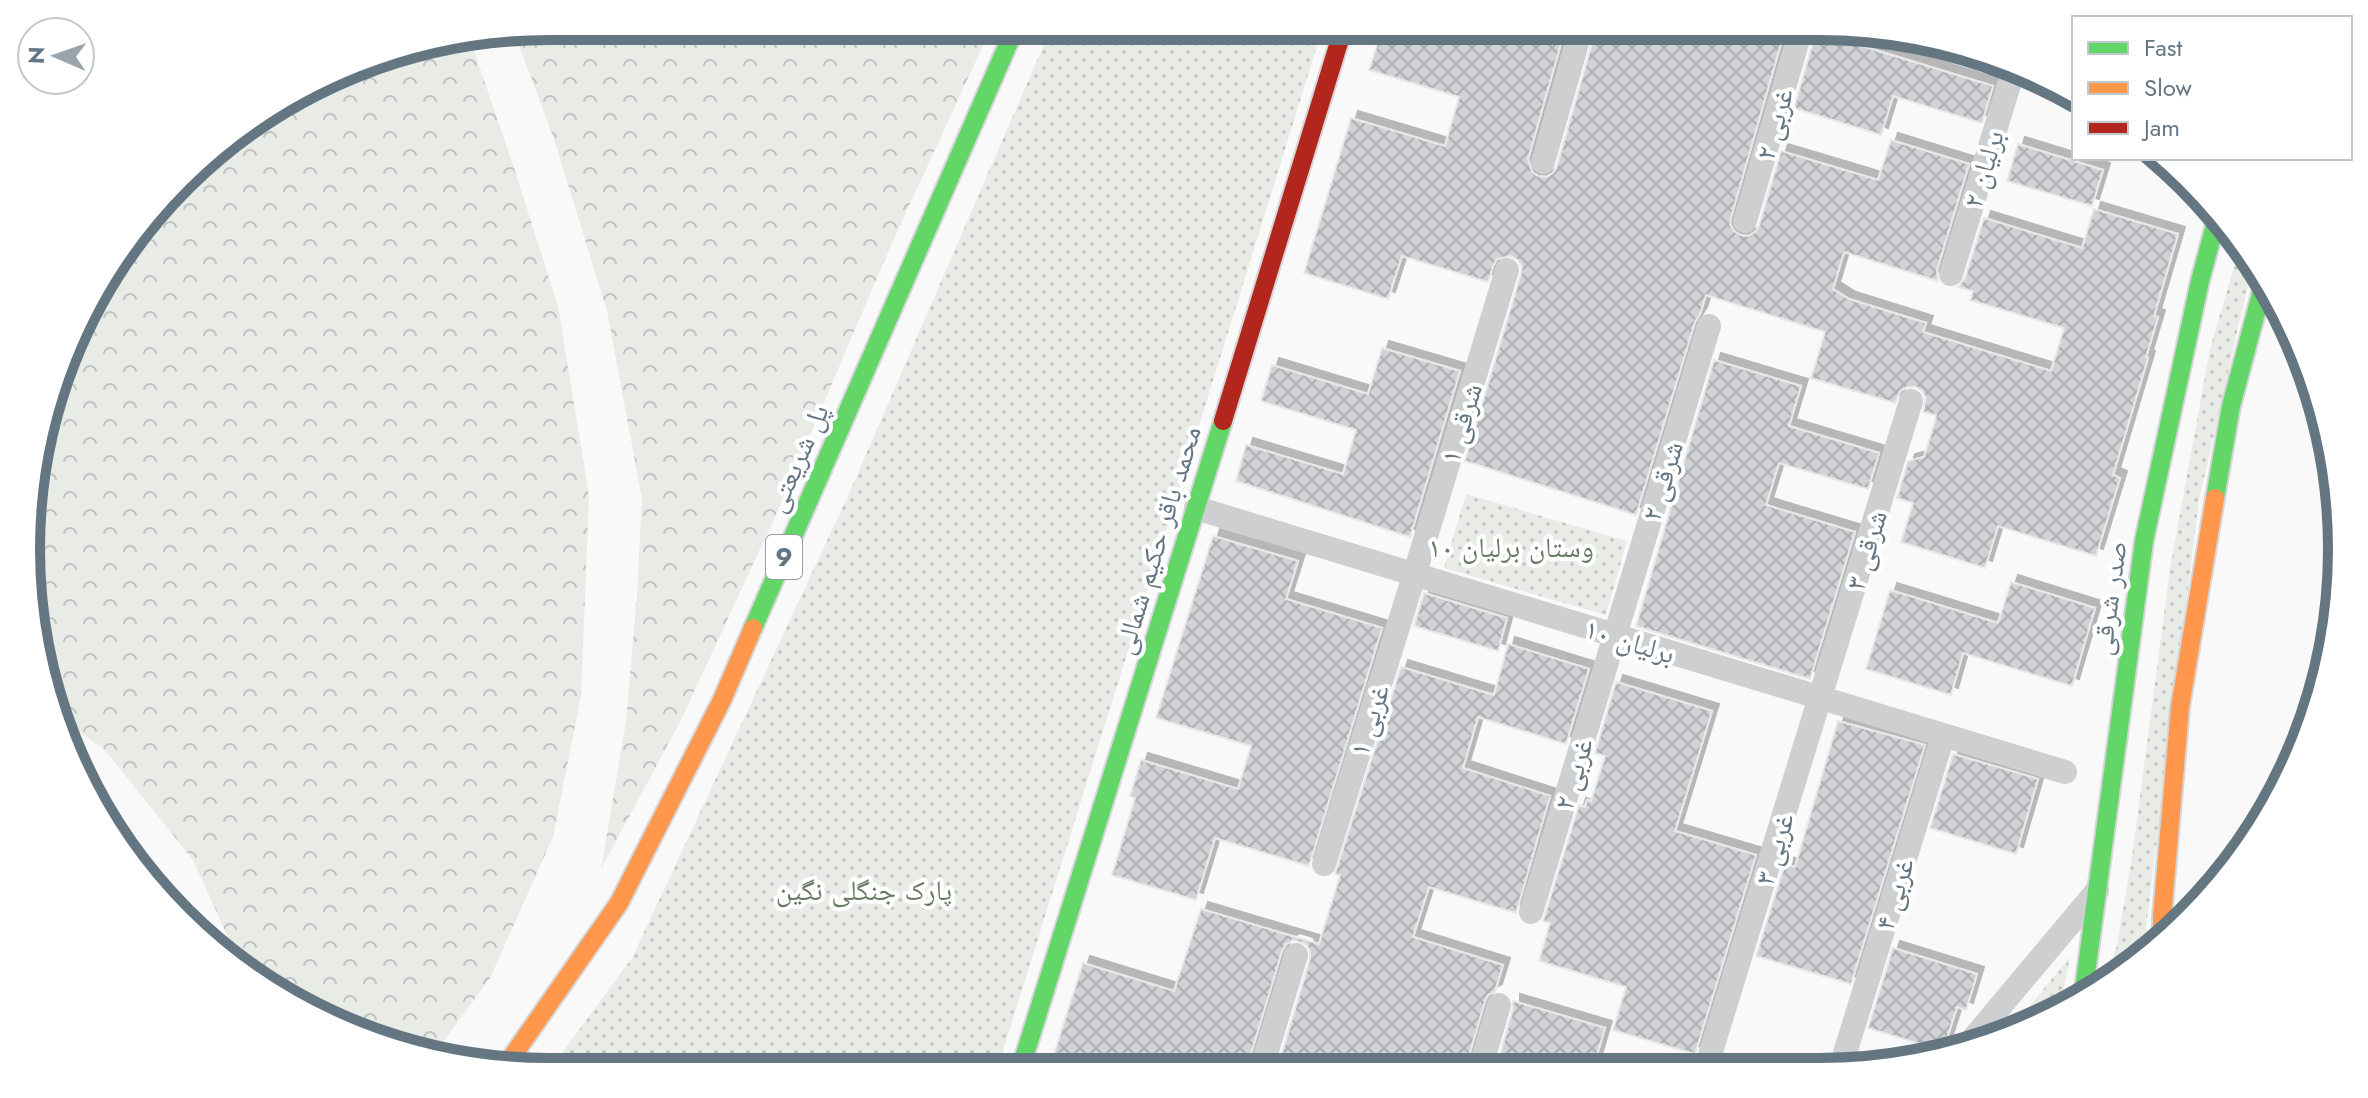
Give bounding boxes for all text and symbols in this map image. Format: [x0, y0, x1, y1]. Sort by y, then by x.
north arrow [16, 16, 96, 96]
legend [2072, 16, 2352, 160]
text: Fast [2144, 30, 2182, 65]
text: N [20, 46, 52, 65]
text: Slow [2144, 70, 2192, 105]
street label: ۲ غربی [1745, 83, 1804, 165]
text: Jam [2141, 110, 2180, 145]
street label: برلیان ۲ [1952, 125, 2015, 213]
street label: ۱ شرقی [1430, 378, 1493, 468]
street label: پل شریعتی [755, 397, 840, 519]
street label: محمد باقر حکیم شمالی [1103, 421, 1212, 659]
street label: ۲ شرقی [1631, 436, 1694, 526]
street label: ۳ شرقی [1835, 505, 1898, 595]
park label: وستان برلیان ۱۰ [1428, 527, 1594, 568]
road number: 9 [766, 535, 802, 579]
street label: صدر شرقی [2081, 538, 2138, 658]
street label: برلیان ۱۰ [1580, 608, 1680, 675]
street label: ۱ غربی [1339, 679, 1400, 761]
street label: ۲ غربی [1543, 733, 1604, 815]
street label: ۳ غربی [1744, 808, 1805, 890]
street label: ۴ غربی [1864, 853, 1925, 935]
park label: پارک جنگلی نگین [776, 870, 952, 911]

